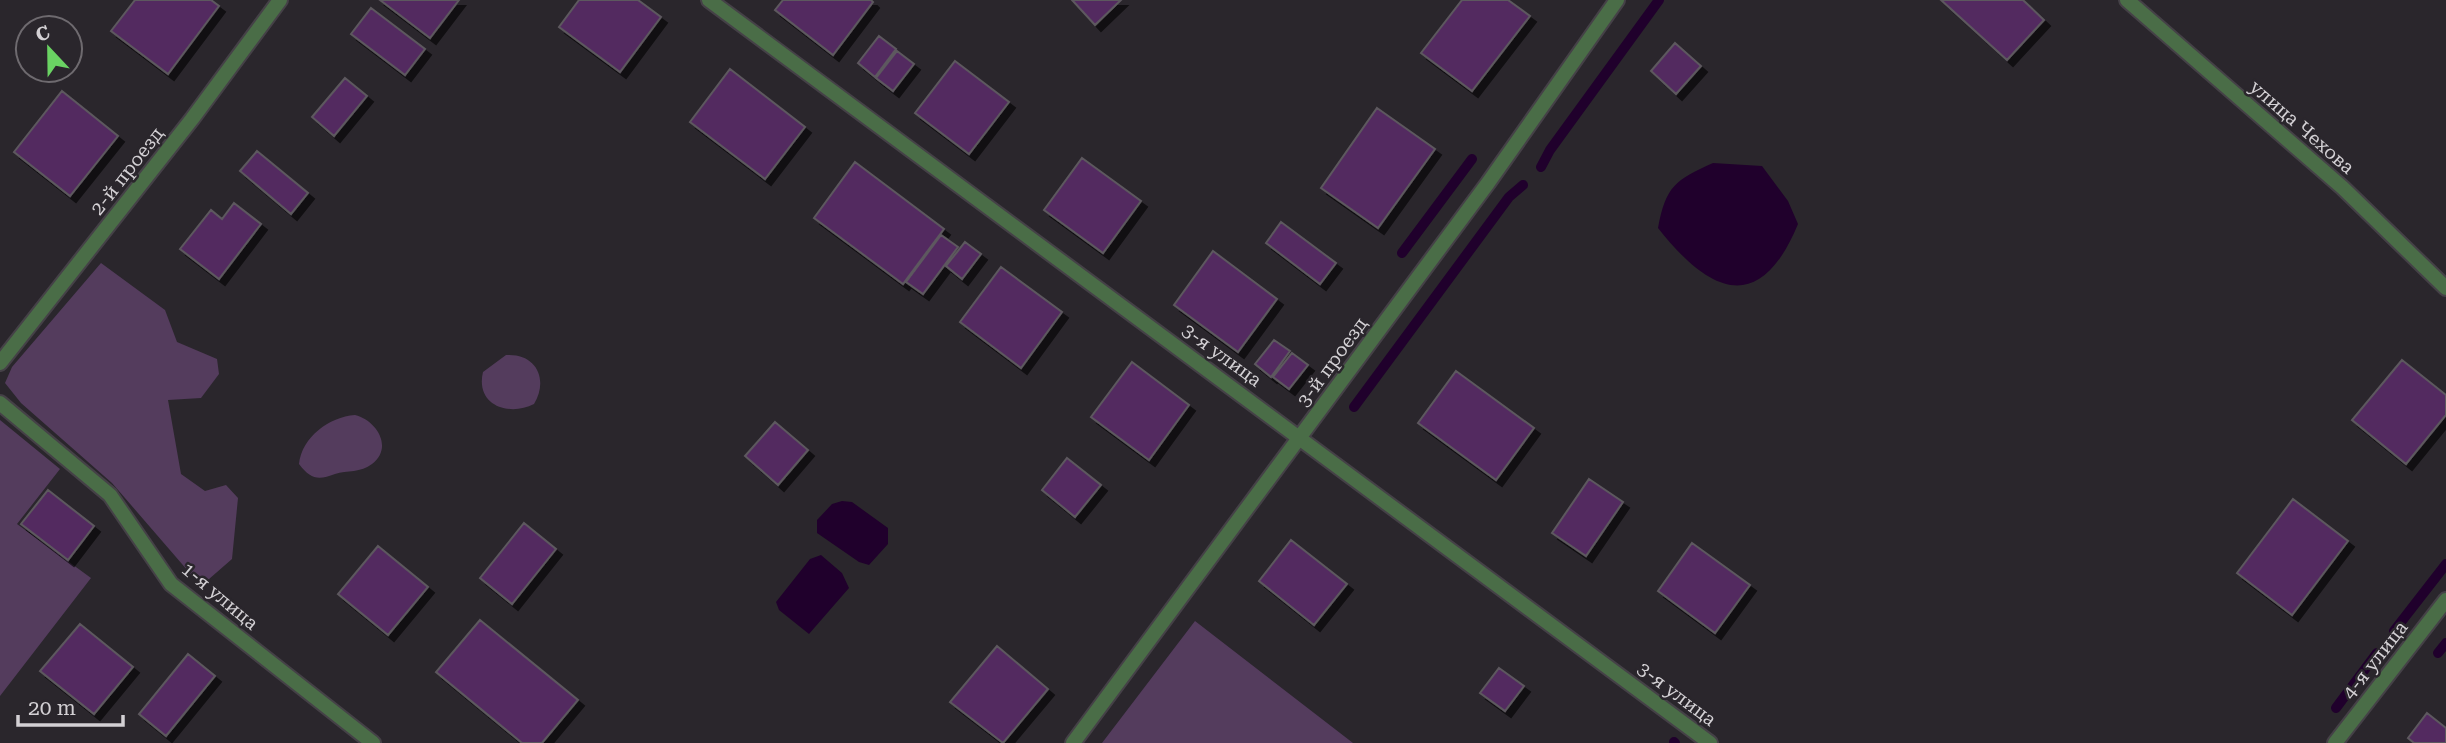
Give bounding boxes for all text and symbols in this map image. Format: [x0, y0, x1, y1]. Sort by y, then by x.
north arrow [14, 14, 84, 84]
text: С [32, 21, 53, 47]
street label: улица Чехова [2245, 75, 2360, 179]
street label: 2-й проезд [86, 123, 168, 219]
street label: 3-й проезд [1292, 313, 1372, 411]
street label: 3-я улица [1178, 318, 1267, 392]
street label: 1-я улица [177, 557, 263, 635]
street label: 4-я улица [2337, 616, 2413, 704]
street label: 3-я улица [1633, 657, 1721, 731]
scale bar [18, 684, 122, 728]
text: 20 m [28, 696, 76, 720]

